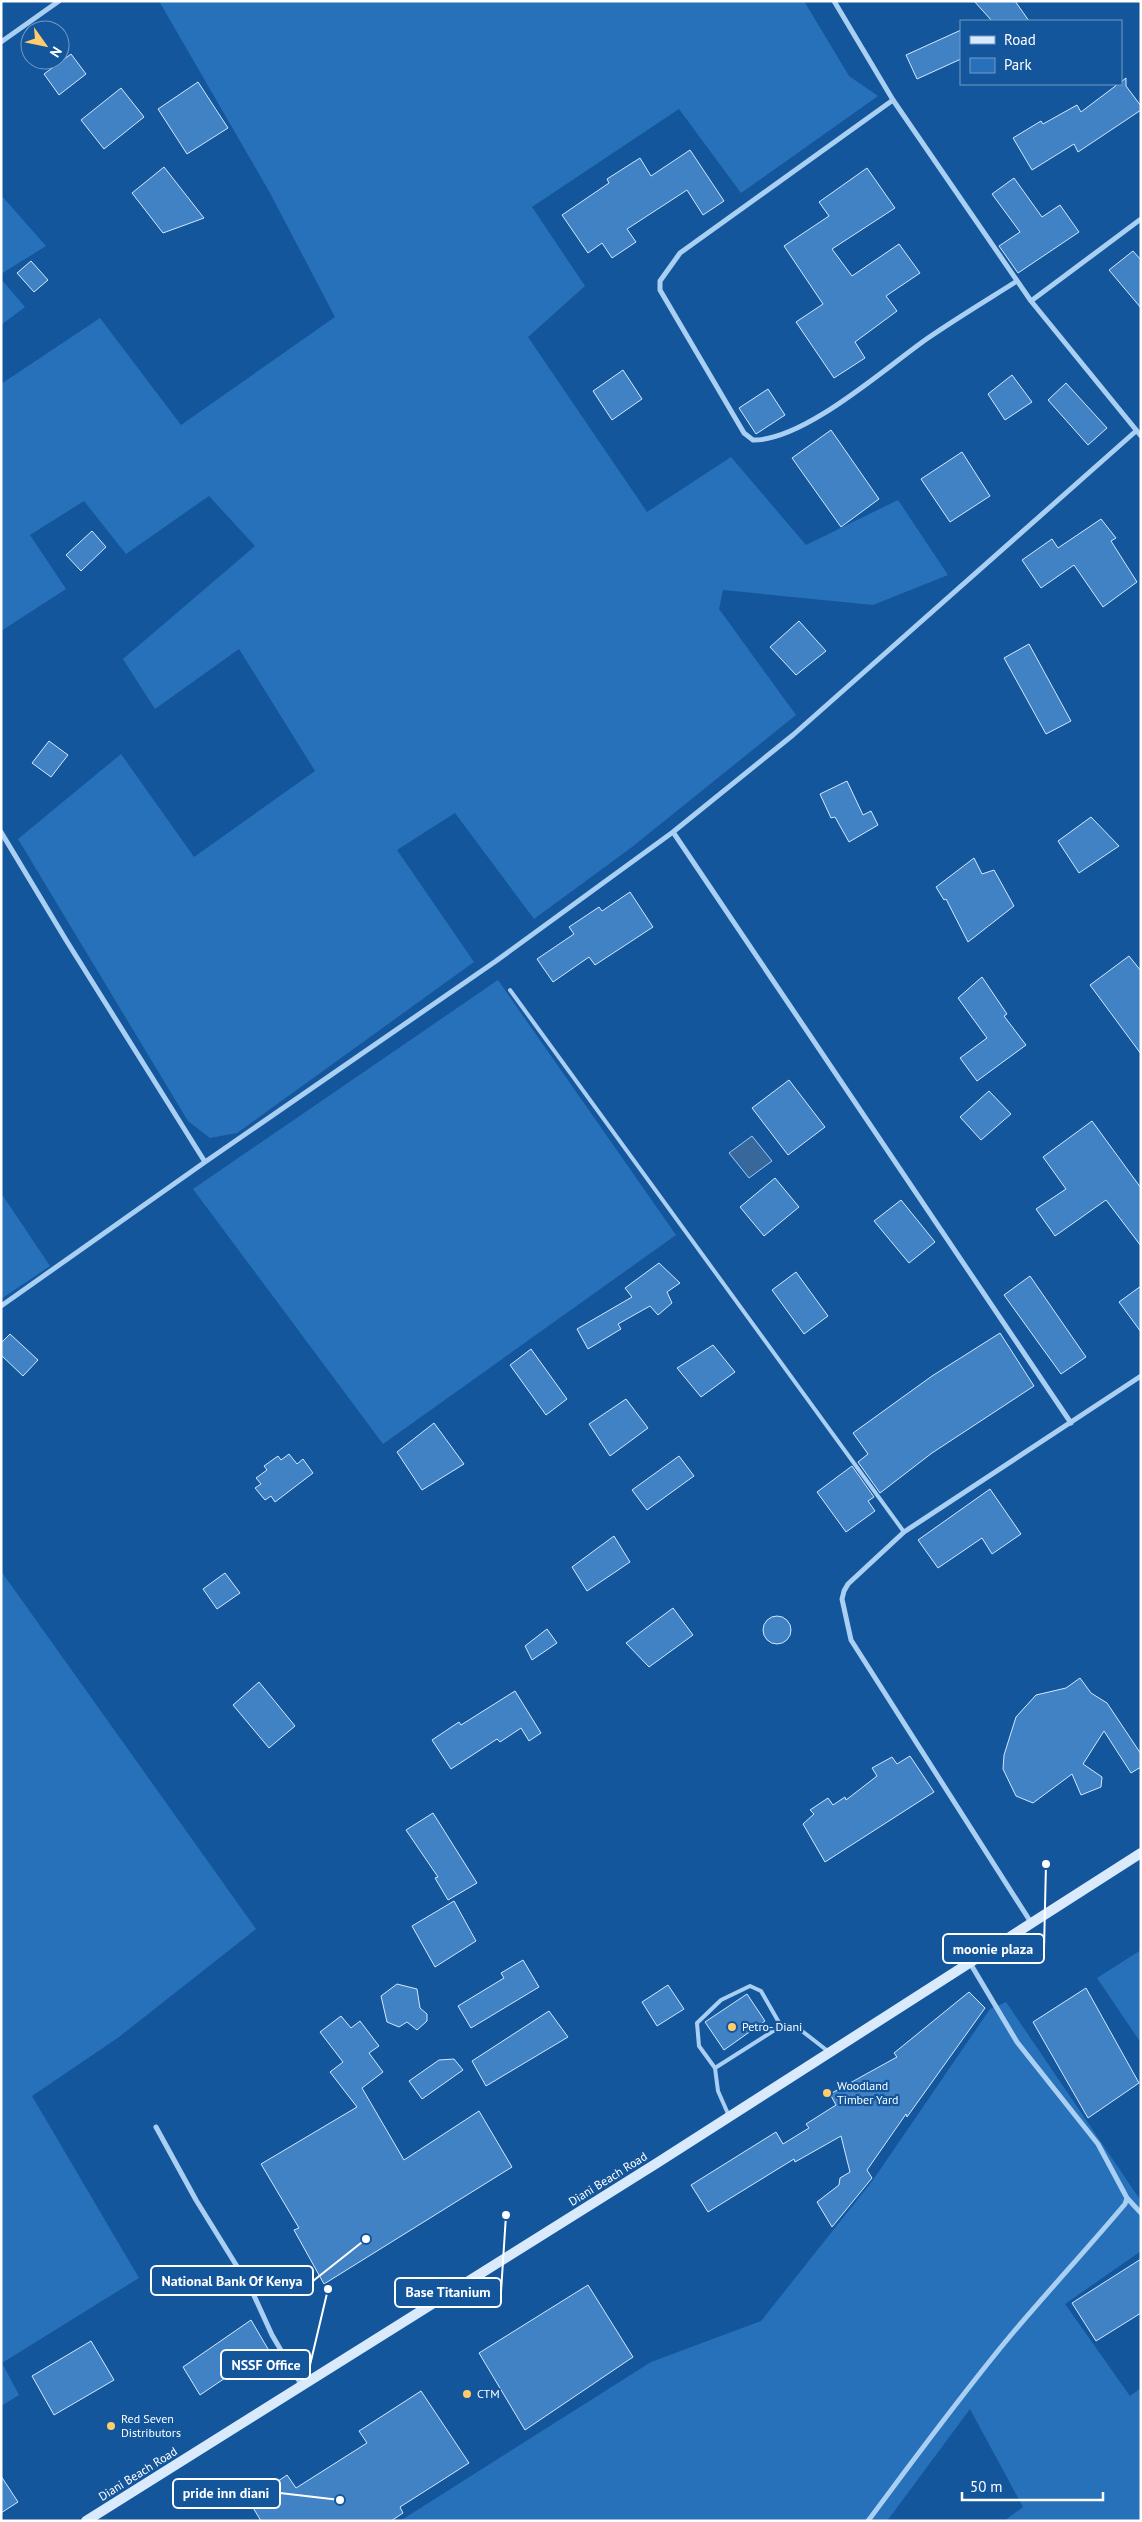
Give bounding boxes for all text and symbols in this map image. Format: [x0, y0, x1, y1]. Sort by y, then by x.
north arrow [20, 20, 70, 70]
legend [960, 20, 1122, 85]
text: Road [1004, 30, 1036, 49]
text: N [46, 43, 66, 61]
text: Park [1004, 55, 1032, 74]
callout: moonie plaza [943, 1934, 1044, 1963]
text: moonie plaza [953, 1940, 1033, 1958]
place label: Petro- Diani [742, 2019, 802, 2034]
marker: Petro- Diani [726, 2021, 738, 2033]
place label: Woodland Timber Yard [837, 2078, 898, 2107]
marker: Woodland Timber Yard [821, 2087, 833, 2099]
street label: Diani Beach Road [566, 2148, 650, 2209]
callout: National Bank Of Kenya [151, 2266, 313, 2295]
text: National Bank Of Kenya [161, 2272, 303, 2290]
callout: Base Titanium [395, 2278, 501, 2307]
text: Base Titanium [405, 2283, 491, 2301]
callout: NSSF Office [221, 2350, 310, 2379]
text: NSSF Office [231, 2356, 301, 2374]
place label: CTM [477, 2386, 500, 2401]
marker: CTM [461, 2388, 473, 2400]
place label: Red Seven Distributors [121, 2411, 181, 2440]
marker: Red Seven Distributors [105, 2420, 117, 2432]
street label: Diani Beach Road [96, 2443, 180, 2504]
scale bar [962, 2470, 1103, 2502]
text: 50 m [970, 2477, 1003, 2496]
callout: pride inn diani [173, 2479, 280, 2508]
text: pride inn diani [183, 2484, 270, 2502]

